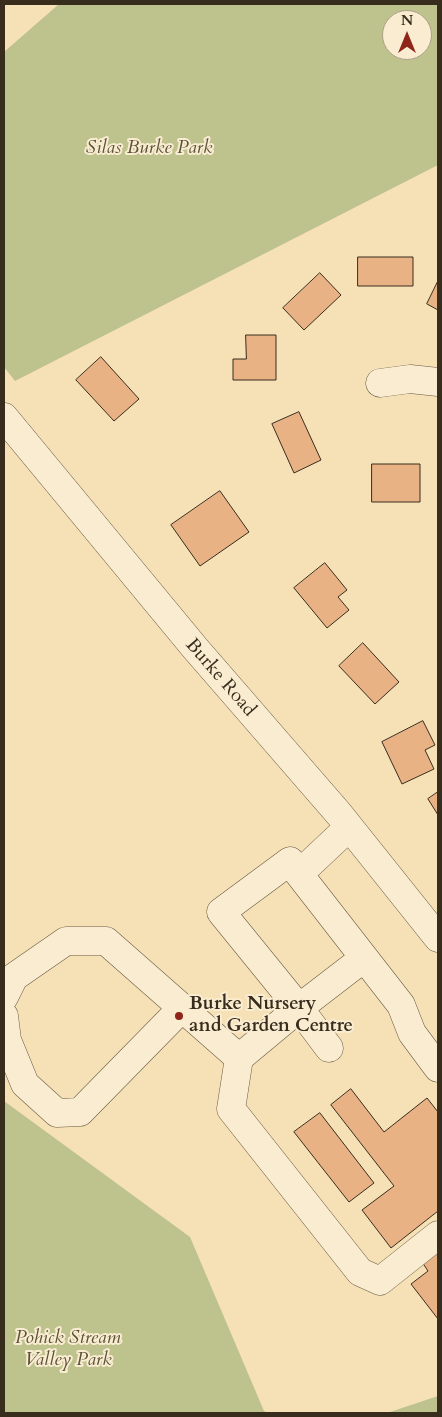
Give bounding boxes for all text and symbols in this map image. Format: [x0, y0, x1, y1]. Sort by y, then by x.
north arrow [382, 10, 432, 60]
text: N [401, 11, 413, 30]
park label: Silas Burke Park [86, 138, 212, 160]
street label: Burke Road [180, 634, 260, 722]
place label: Burke Nursery and Garden Centre [189, 994, 353, 1038]
marker: Burke Nursery and Garden Centre [173, 1010, 185, 1022]
park label: Pohick Stream Valley Park [15, 1328, 121, 1372]

